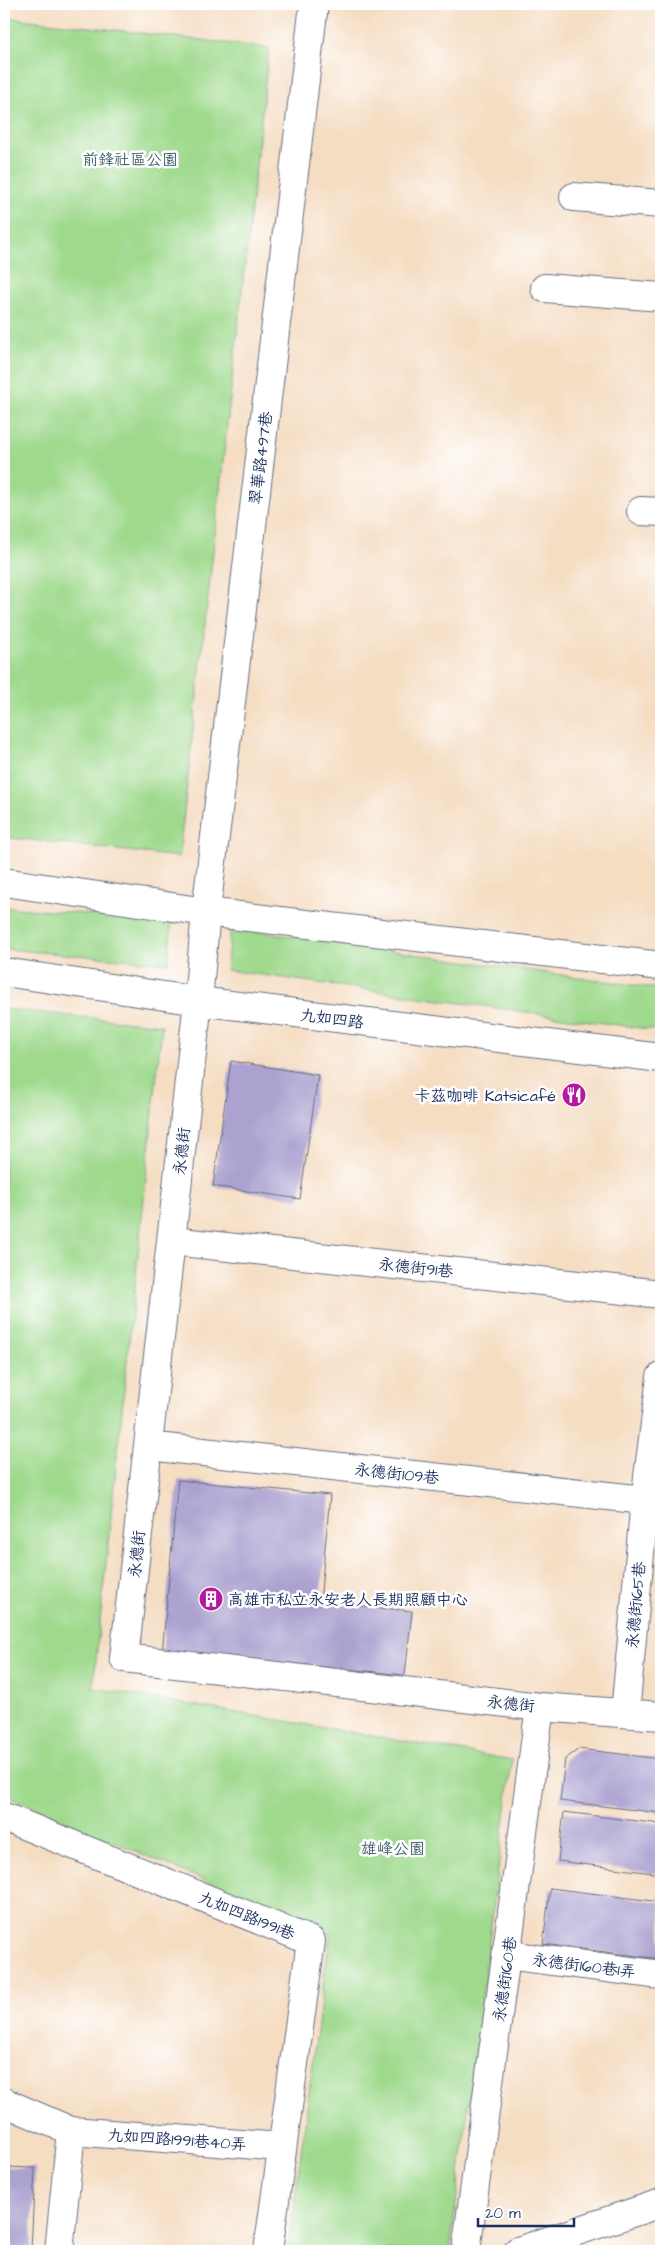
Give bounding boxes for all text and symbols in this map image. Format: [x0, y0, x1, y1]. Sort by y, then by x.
park label: 前鋒社區公園 [82, 149, 178, 171]
street label: 翠華路497巷 [244, 410, 278, 506]
street label: 九如四路 [299, 1004, 365, 1034]
restaurant icon: 卡茲咖啡 Katsicafé [561, 1082, 587, 1108]
place label: 卡茲咖啡 Katsicafé [414, 1085, 556, 1107]
street label: 永德街 [169, 1126, 195, 1176]
street label: 永德街91巷 [377, 1253, 454, 1283]
street label: 永德街109巷 [353, 1459, 440, 1489]
street label: 永德街 [124, 1529, 150, 1579]
street label: 永德街165巷 [621, 1561, 651, 1650]
building icon: 高雄市私立永安老人長期照顧中心 [198, 1586, 224, 1612]
place label: 高雄市私立永安老人長期照顧中心 [228, 1589, 468, 1611]
street label: 永德街 [486, 1691, 536, 1717]
park label: 雄峰公園 [361, 1838, 425, 1860]
street label: 九如四路1991巷 [195, 1887, 298, 1945]
street label: 永德街160巷 [488, 1935, 522, 2023]
street label: 永德街160巷1弄 [531, 1949, 637, 1983]
street label: 九如四路1991巷40弄 [107, 2124, 247, 2156]
scale bar [478, 2195, 574, 2227]
text: 20 m [485, 2203, 521, 2224]

